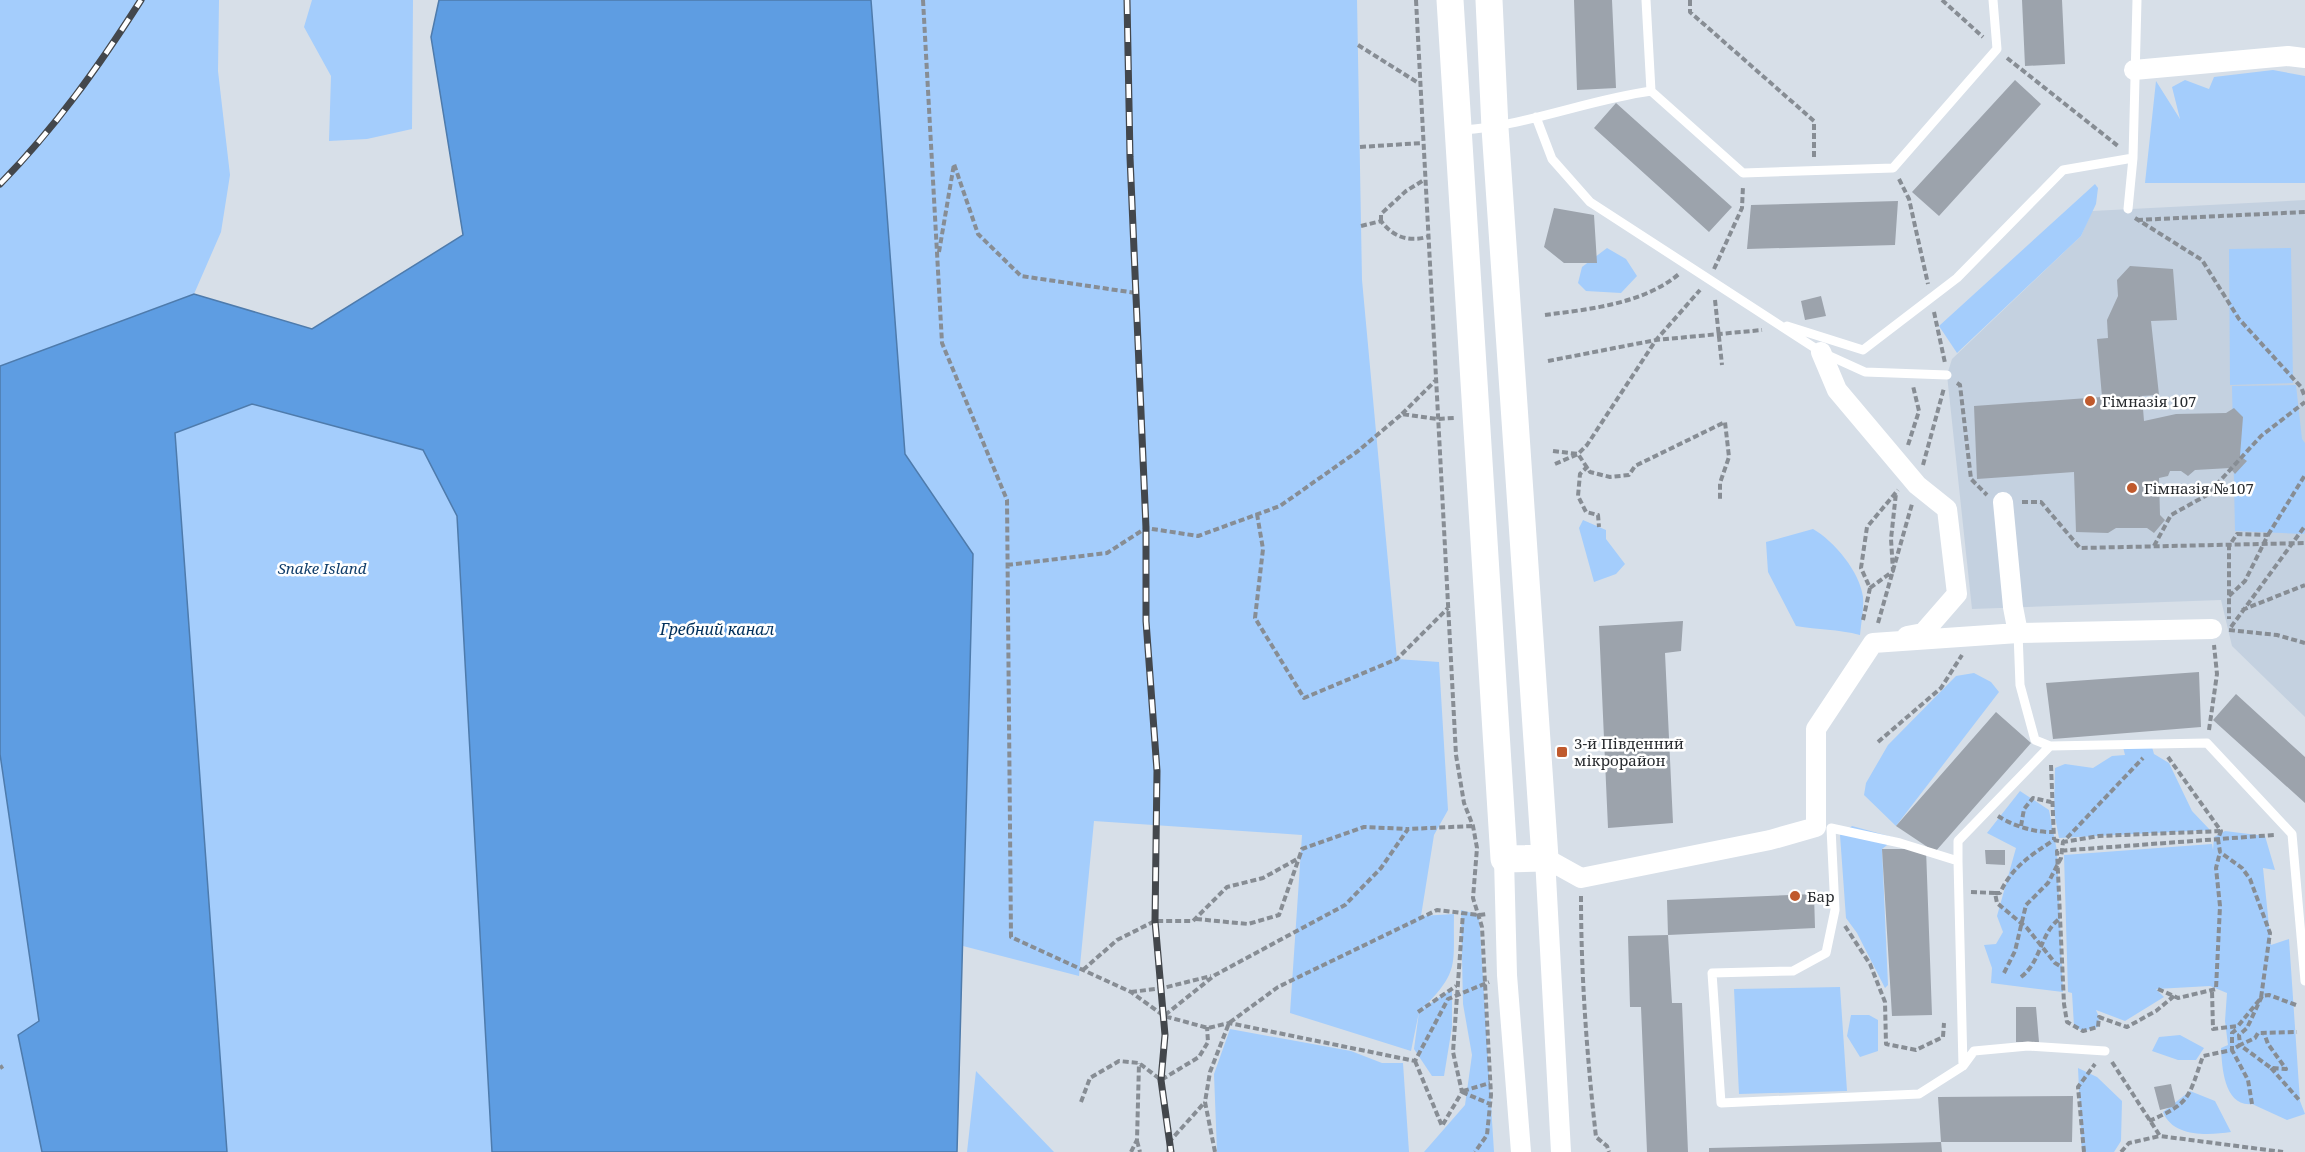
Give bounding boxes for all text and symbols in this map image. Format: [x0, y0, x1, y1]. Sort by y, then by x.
place label: Гімназія 107 [2102, 391, 2197, 411]
marker: Гімназія 107 [2083, 394, 2097, 408]
place label: Гімназія №107 [2144, 478, 2254, 498]
marker: Гімназія №107 [2125, 481, 2139, 495]
park label: Snake Island [278, 558, 367, 578]
water label: Гребний канал [659, 618, 775, 640]
place label: 3-й Південний мікрорайон [1574, 733, 1684, 770]
marker: 3-й Південний мікрорайон [1555, 745, 1569, 759]
place label: Бар [1807, 886, 1835, 906]
marker: Бар [1788, 889, 1802, 903]

